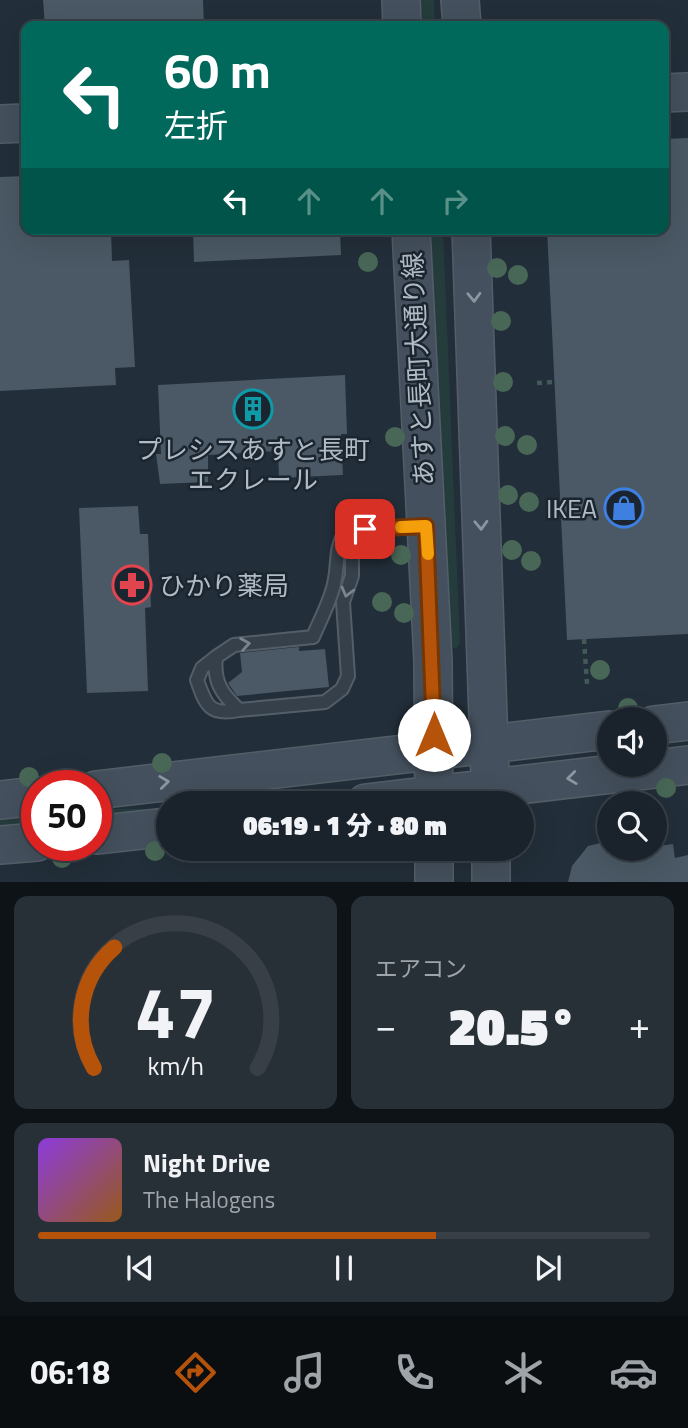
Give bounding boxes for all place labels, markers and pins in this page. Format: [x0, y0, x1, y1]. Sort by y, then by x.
building icon: プレシスあすと長町 エクレール [232, 388, 274, 430]
place label: プレシスあすと長町 エクレール [136, 430, 370, 499]
shop icon: IKEA [603, 487, 645, 529]
place label: IKEA [546, 489, 597, 528]
pin [335, 499, 395, 559]
pharmacy icon: ひかり薬局 [111, 564, 153, 606]
place label: ひかり薬局 [159, 566, 289, 605]

